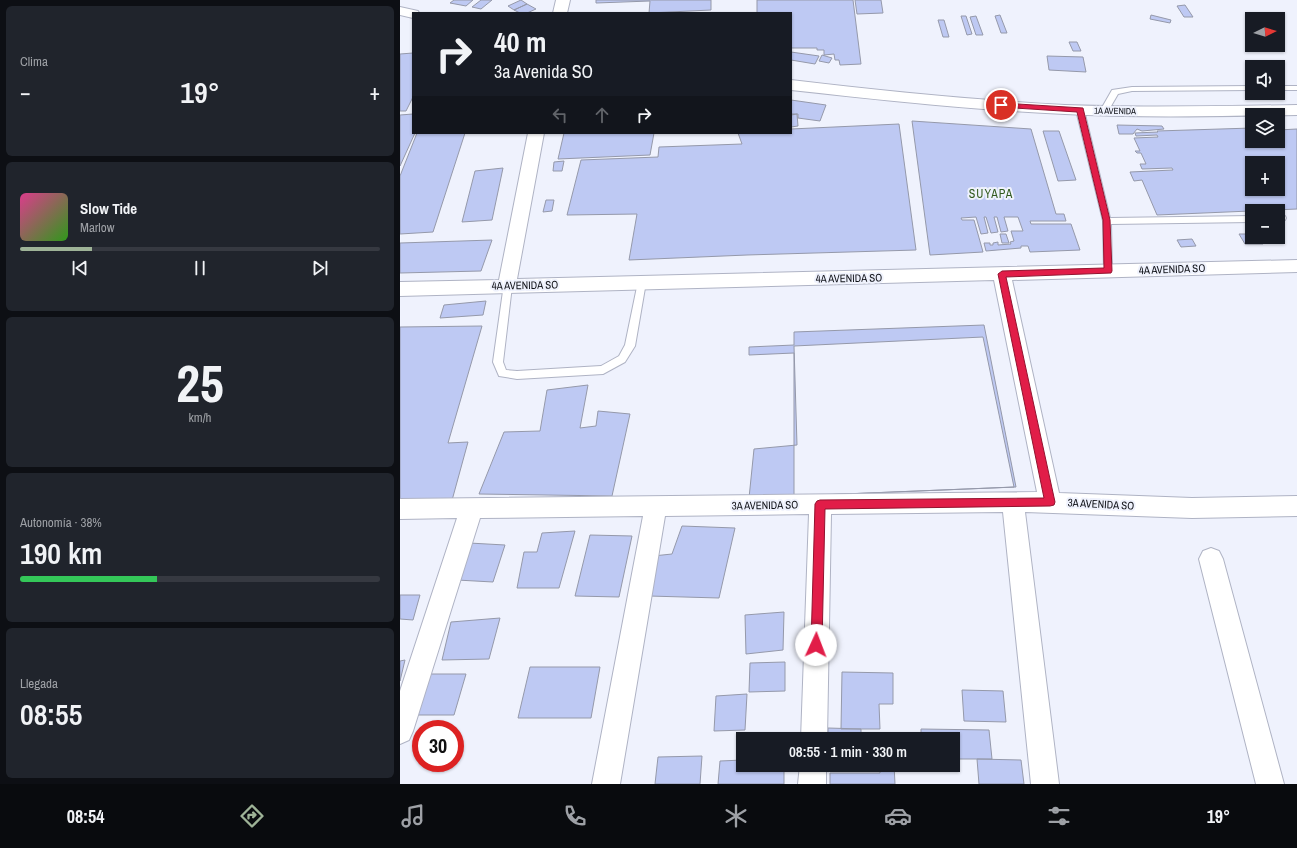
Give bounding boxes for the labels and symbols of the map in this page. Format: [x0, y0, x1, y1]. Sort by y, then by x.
north arrow [1245, 12, 1285, 52]
pin [984, 88, 1018, 122]
street label: 1A AVENIDA [1094, 105, 1136, 117]
district label: SUYAPA [969, 186, 1013, 202]
street label: 4A AVENIDA SO [1139, 261, 1205, 277]
street label: 4A AVENIDA SO [816, 270, 882, 286]
street label: 4A AVENIDA SO [492, 277, 558, 293]
street label: 3A AVENIDA SO [1067, 495, 1135, 513]
street label: 3A AVENIDA SO [732, 497, 798, 513]
position arrow [795, 624, 837, 666]
speed limit sign: 30 [412, 720, 464, 772]

